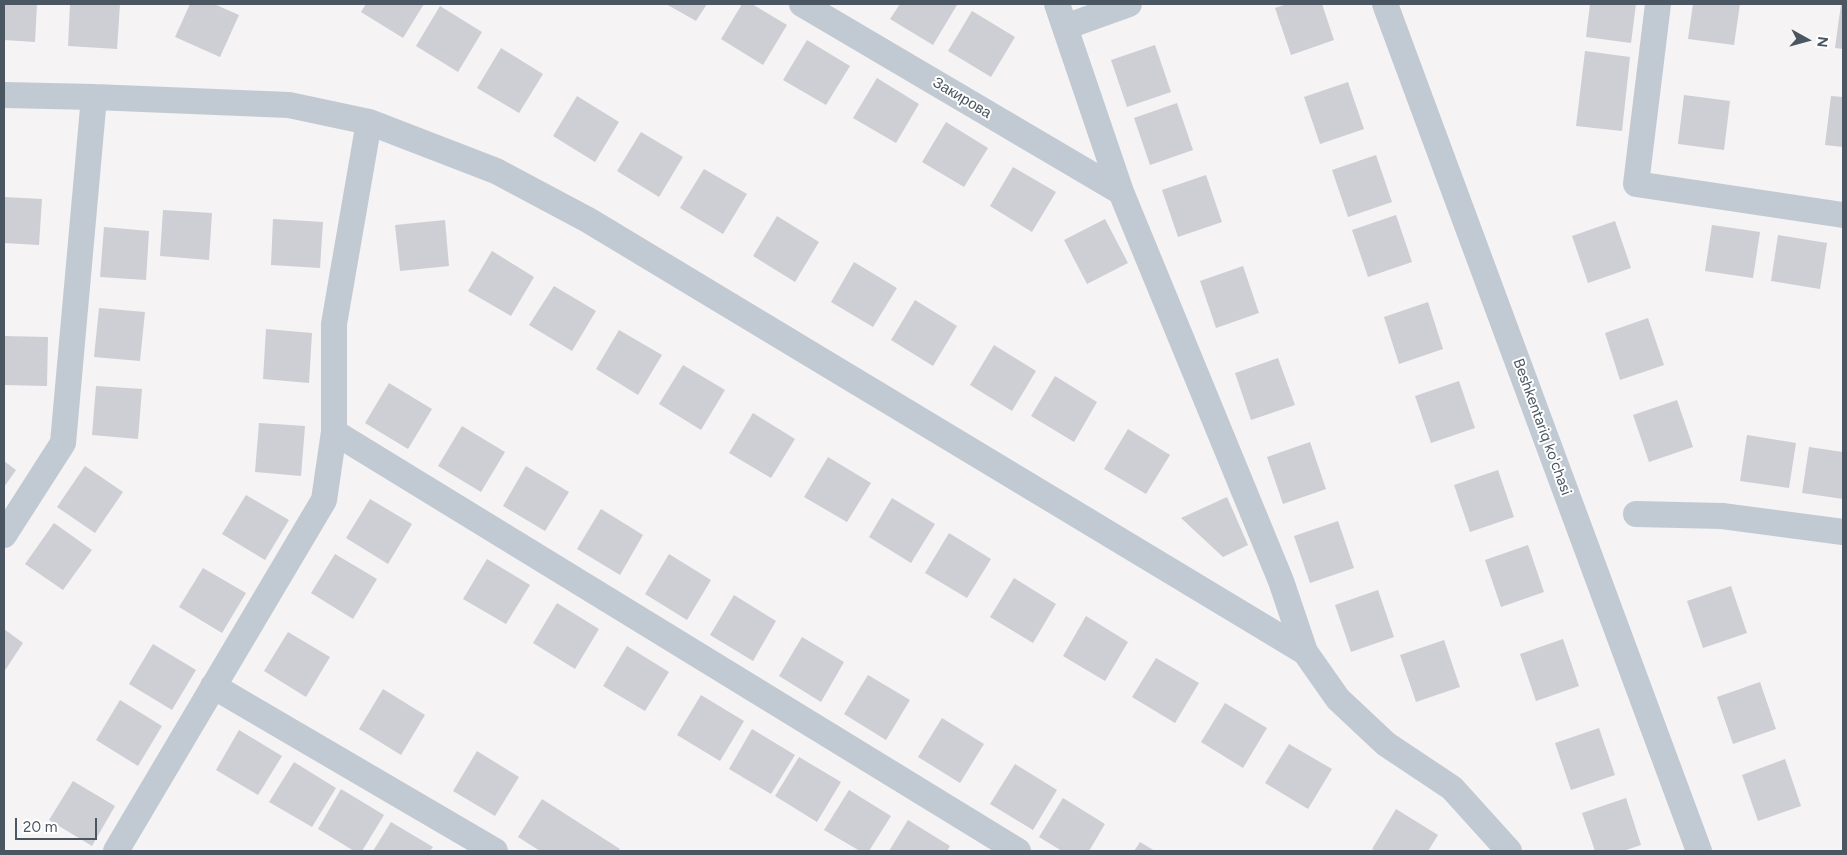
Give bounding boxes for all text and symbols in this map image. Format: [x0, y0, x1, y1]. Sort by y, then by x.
north arrow [1782, 15, 1832, 65]
text: N [1813, 35, 1831, 48]
street label: Закирова [929, 74, 995, 122]
street label: Beshkentariq ko'chasi [1509, 356, 1575, 498]
scale bar [18, 808, 100, 840]
text: 20 m [23, 818, 57, 836]

